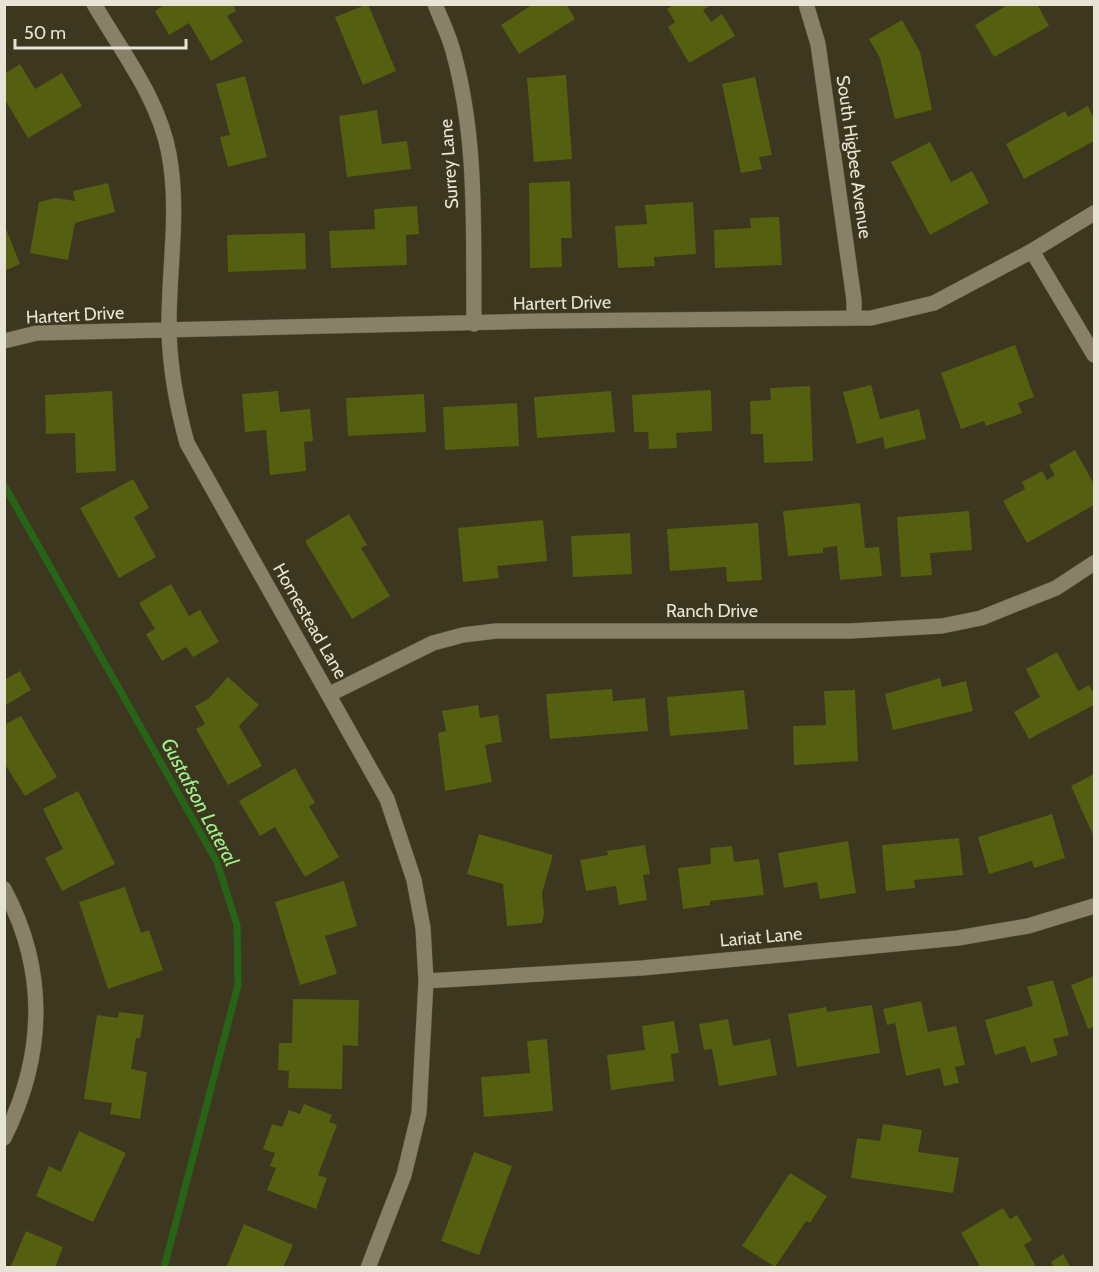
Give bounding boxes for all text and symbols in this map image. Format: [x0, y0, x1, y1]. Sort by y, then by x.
scale bar [15, 12, 186, 50]
text: 50 m [24, 22, 66, 44]
street label: South Higbee Avenue [832, 74, 876, 240]
street label: Surrey Lane [435, 118, 463, 210]
street label: Hartert Drive [513, 291, 611, 315]
street label: Hartert Drive [25, 301, 125, 329]
street label: Homestead Lane [268, 559, 352, 683]
street label: Ranch Drive [666, 600, 758, 622]
water label: Gustafson Lateral [156, 734, 244, 871]
street label: Lariat Lane [719, 922, 803, 952]

